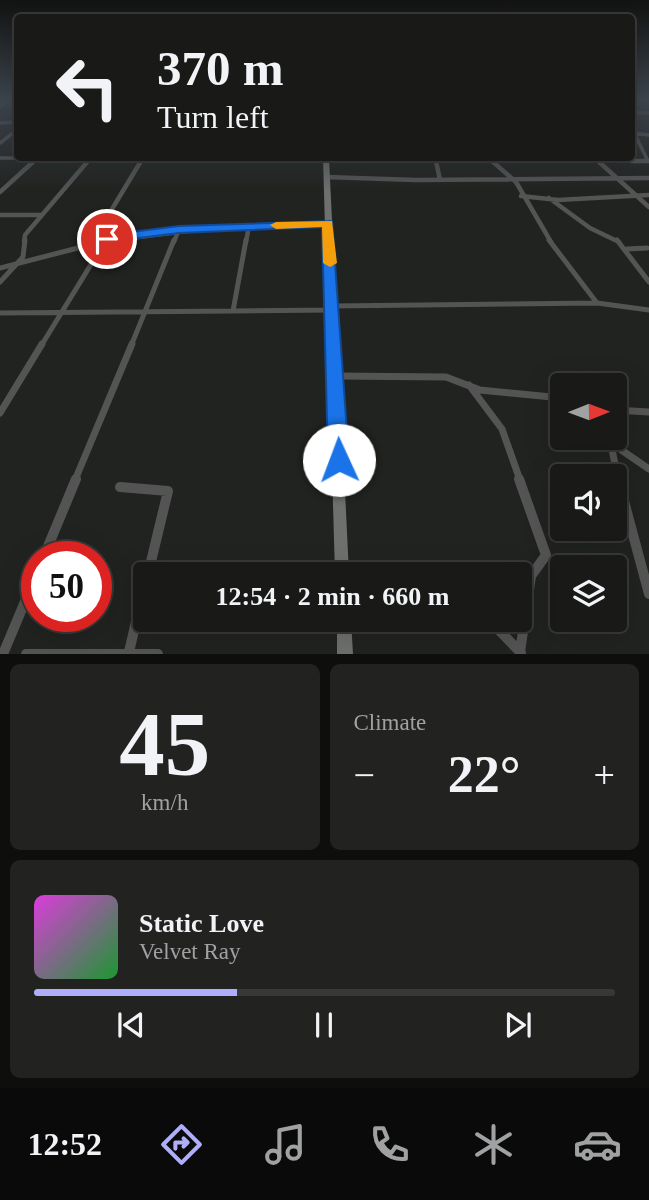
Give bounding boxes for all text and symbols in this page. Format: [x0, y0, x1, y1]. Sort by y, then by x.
text: 370 m [157, 41, 284, 96]
icon: left [42, 42, 133, 133]
text: Turn left [157, 99, 269, 135]
pin [77, 209, 137, 269]
icon: arrive [88, 220, 126, 258]
north arrow [550, 373, 626, 450]
map controls [550, 373, 627, 632]
position arrow [302, 423, 376, 497]
button: sound [550, 464, 627, 541]
speed limit sign: 50 [21, 541, 112, 632]
button: layers [550, 555, 627, 632]
text: 12:54 · 2 min · 660 m [216, 582, 450, 611]
text: 45 [119, 694, 210, 795]
text: Climate [354, 710, 426, 735]
text: 22° [448, 746, 521, 803]
text: − [354, 754, 375, 796]
text: + [594, 754, 615, 796]
text: km/h [141, 790, 188, 815]
text: Static Love [139, 909, 264, 938]
text: Velvet Ray [139, 939, 241, 964]
icon: previous [112, 1006, 150, 1044]
icon: pause [305, 1006, 343, 1044]
icon: next [499, 1006, 537, 1044]
icon: directions [157, 1120, 206, 1169]
icon: music [261, 1120, 310, 1169]
icon: phone [365, 1120, 414, 1169]
icon: climate [469, 1120, 518, 1169]
icon: car [573, 1120, 622, 1169]
text: 12:52 [27, 1126, 102, 1162]

